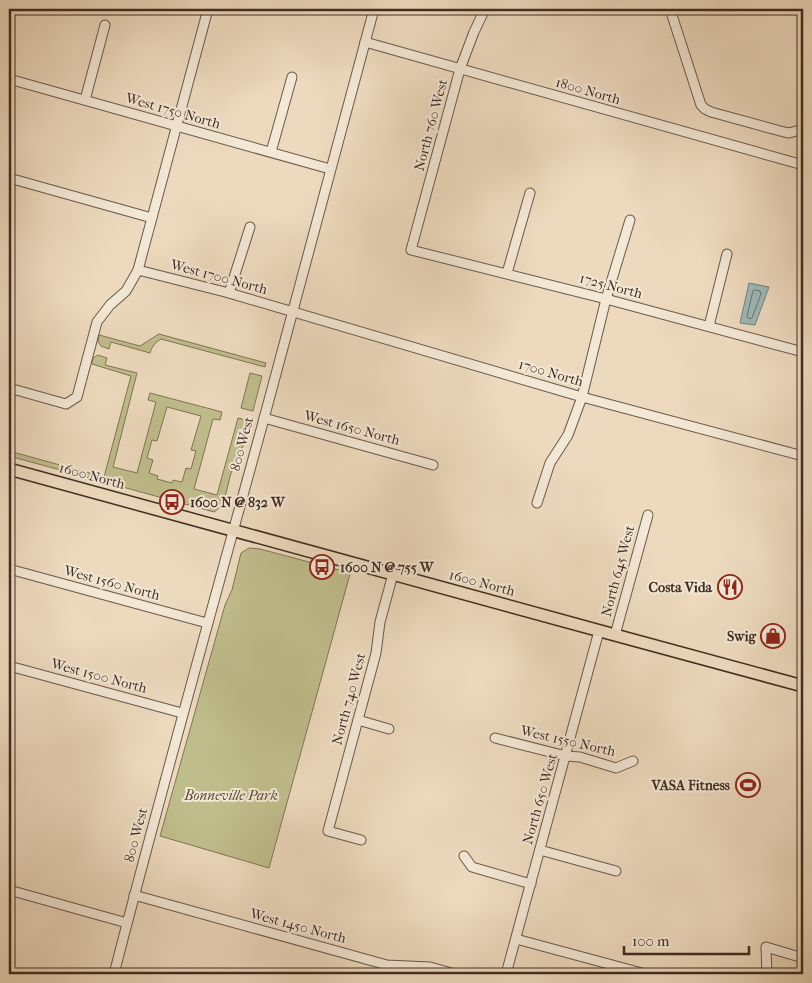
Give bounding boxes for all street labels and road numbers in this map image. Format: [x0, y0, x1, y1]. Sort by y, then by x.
street label: 1800 North [554, 74, 623, 108]
street label: North 760 West [411, 77, 451, 173]
street label: West 1750 North [123, 89, 222, 133]
street label: West 1700 North [168, 256, 269, 298]
street label: 1725 North [578, 269, 644, 303]
street label: 1700 North [517, 356, 585, 390]
street label: West 1650 North [301, 407, 402, 449]
street label: 800 West [227, 415, 257, 473]
street label: 1600 North [57, 459, 127, 493]
street label: North 645 West [598, 524, 638, 618]
street label: West 1560 North [61, 562, 162, 604]
street label: 1600 North [447, 566, 517, 600]
street label: North 740 West [329, 651, 369, 747]
street label: West 1500 North [48, 655, 149, 697]
street label: West 1550 North [518, 722, 617, 760]
street label: North 650 West [519, 752, 561, 846]
street label: 800 West [121, 806, 151, 864]
street label: West 1450 North [247, 905, 348, 947]

